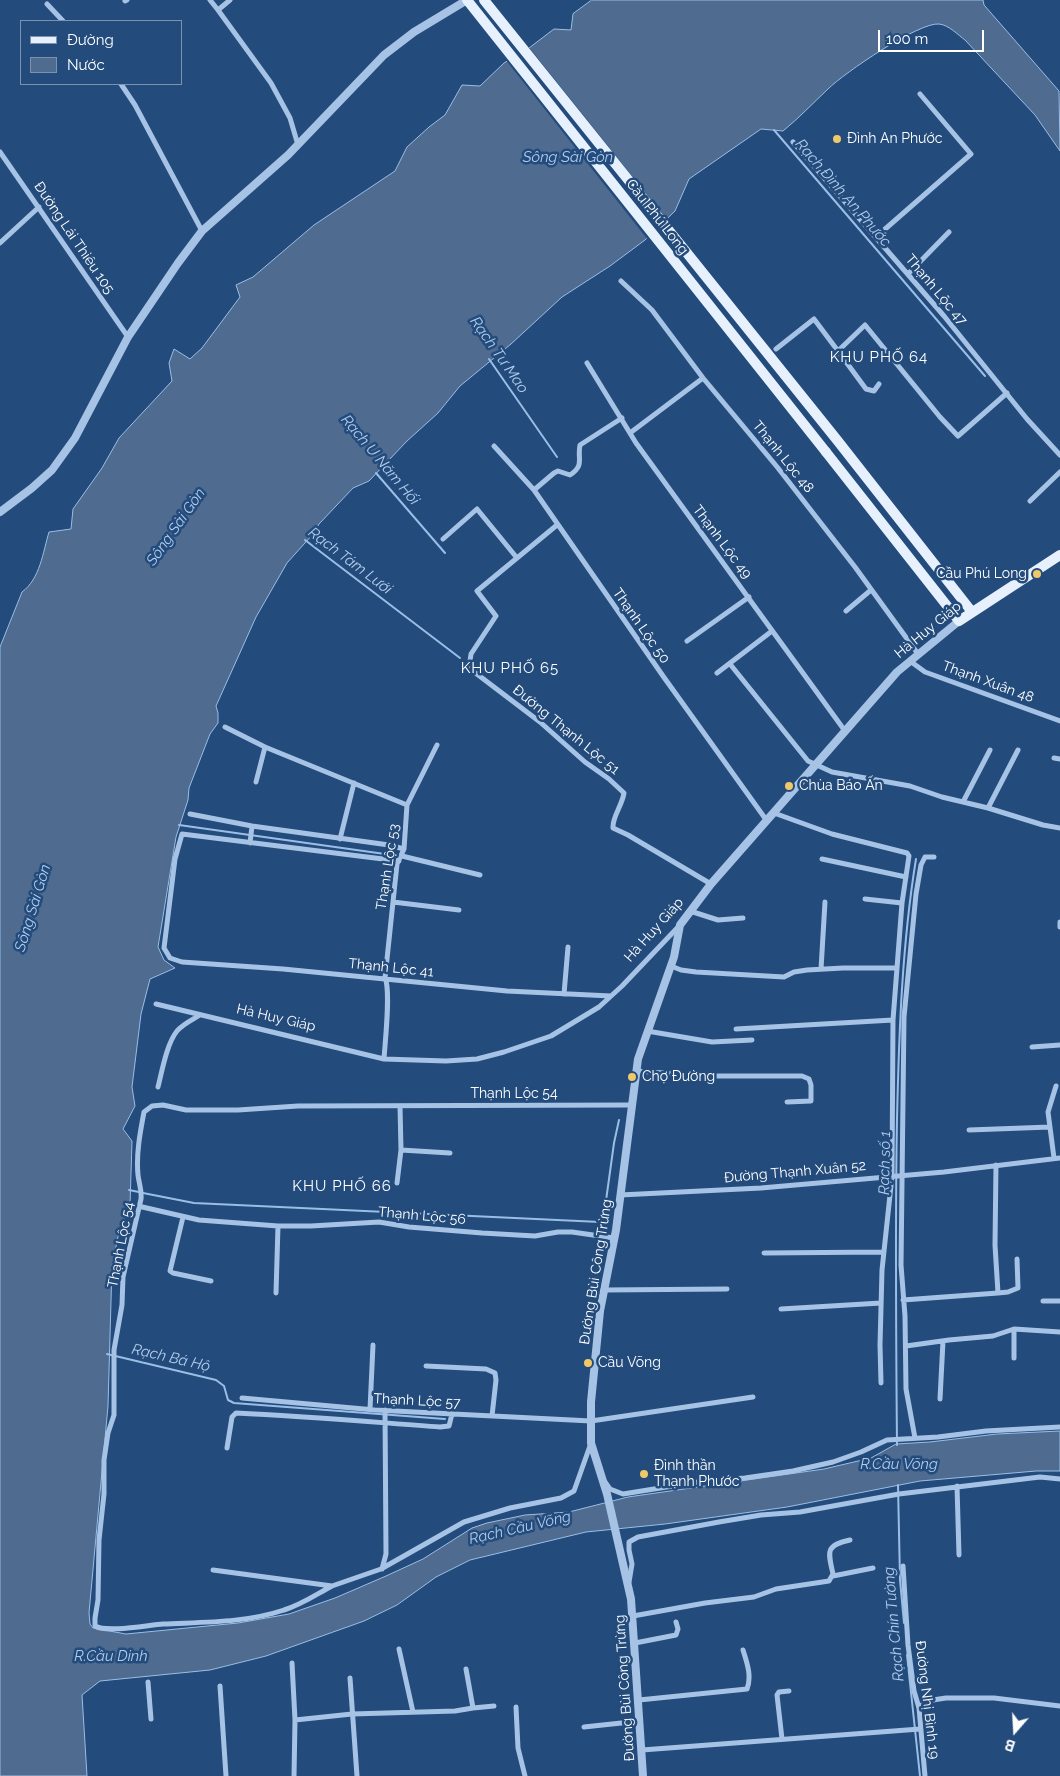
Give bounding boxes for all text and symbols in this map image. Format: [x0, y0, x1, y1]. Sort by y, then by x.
legend [20, 20, 182, 85]
scale bar [880, 20, 986, 52]
text: 100 m [886, 30, 928, 48]
text: Đường [67, 31, 114, 49]
text: Nước [67, 56, 105, 74]
place label: Đình An Phước [847, 131, 942, 147]
marker: Đình An Phước [831, 133, 843, 145]
water label: Rạch Đình An Phước [791, 135, 895, 251]
water label: Sông Sài Gòn [523, 148, 613, 166]
street label: Cầu Phú Long [622, 176, 692, 258]
street label: Đường Lái Thiêu 105 [30, 179, 118, 297]
street label: Thạnh Lộc 47 [902, 251, 970, 329]
water label: Rạch Tư Mao [466, 313, 532, 397]
district label: KHU PHỐ 64 [828, 348, 930, 366]
water label: Rạch U Năm Hối [337, 411, 423, 509]
street label: Thạnh Lộc 48 [749, 418, 817, 496]
water label: Sông Sài Gòn [143, 485, 209, 569]
street label: Thạnh Lộc 49 [689, 502, 755, 582]
water label: Rạch Tám Lưới [305, 524, 395, 598]
place label: Cầu Phú Long [936, 566, 1027, 582]
marker: Cầu Phú Long [1031, 568, 1043, 580]
street label: Thạnh Lộc 50 [609, 585, 673, 667]
street label: Hà Huy Giáp [891, 598, 965, 662]
street label: Thạnh Xuân 48 [940, 658, 1036, 706]
district label: KHU PHỐ 65 [459, 659, 561, 677]
street label: Đường Thạnh Lộc 51 [509, 682, 623, 778]
place label: Chùa Báo Ấn [799, 778, 883, 794]
marker: Chùa Báo Ấn [783, 780, 795, 792]
street label: Thạnh Lộc 53 [373, 823, 403, 911]
water label: Sông Sài Gòn [11, 862, 55, 954]
street label: Hà Huy Giáp [621, 894, 687, 966]
street label: Thạnh Lộc 41 [348, 955, 434, 981]
street label: Hà Huy Giáp [235, 1001, 317, 1035]
place label: Chợ Đường [642, 1069, 715, 1085]
marker: Chợ Đường [626, 1071, 638, 1083]
street label: Thạnh Lộc 54 [470, 1086, 558, 1102]
water label: Rạch số 1 [875, 1131, 895, 1195]
street label: Đường Thạnh Xuân 52 [723, 1157, 867, 1187]
district label: KHU PHỐ 66 [291, 1177, 393, 1195]
street label: Đường Bùi Công Trừng [576, 1198, 616, 1346]
street label: Thạnh Lộc 54 [104, 1201, 138, 1289]
street label: Thạnh Lộc 56 [377, 1204, 467, 1228]
water label: Rạch Bá Hộ [130, 1340, 212, 1376]
place label: Cầu Võng [598, 1355, 661, 1371]
marker: Cầu Võng [582, 1357, 594, 1369]
street label: Thạnh Lộc 57 [373, 1390, 461, 1412]
water label: R.Cầu Võng [860, 1455, 938, 1473]
place label: Đình thần Thạnh Phước [654, 1458, 739, 1490]
marker: Đình thần Thạnh Phước [638, 1468, 650, 1480]
water label: Rạch Cầu Võng [467, 1508, 573, 1548]
water label: Rạch Chín Tường [880, 1566, 908, 1682]
street label: Đường Bùi Công Trừng [611, 1614, 639, 1762]
street label: Đường Nhị Bình 19 [911, 1640, 943, 1760]
water label: R.Cầu Dinh [74, 1647, 148, 1665]
north arrow [990, 1706, 1040, 1756]
text: B [1003, 1736, 1017, 1754]

